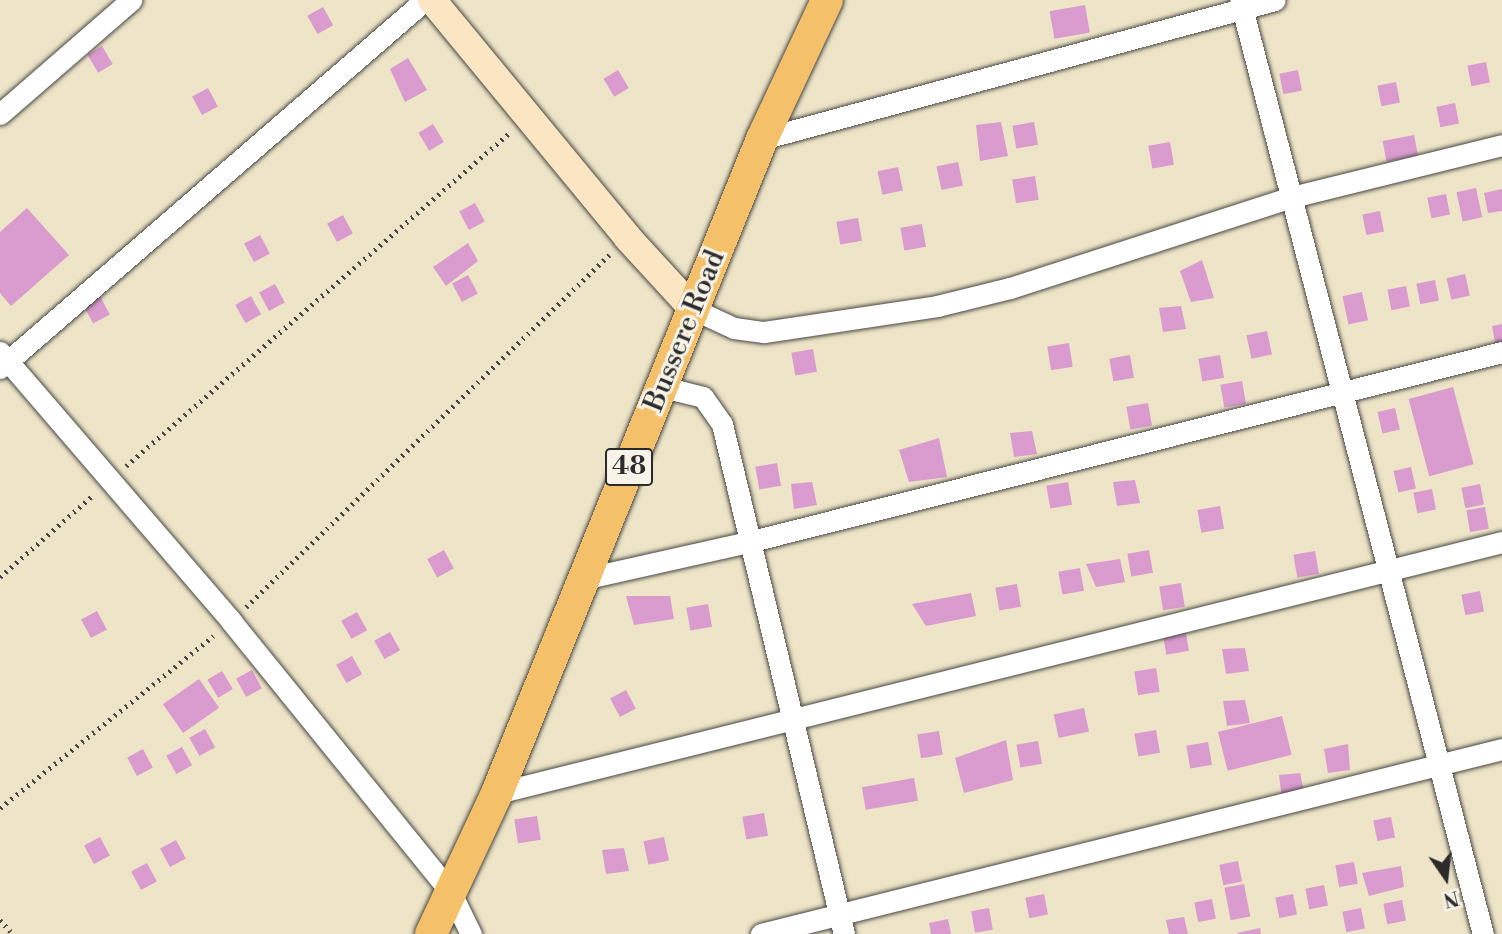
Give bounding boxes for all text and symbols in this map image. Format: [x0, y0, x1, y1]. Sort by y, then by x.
street label: Bussere Road [637, 245, 733, 417]
road number: 48 [604, 444, 654, 489]
north arrow [1411, 843, 1481, 913]
text: N [1441, 885, 1461, 912]

